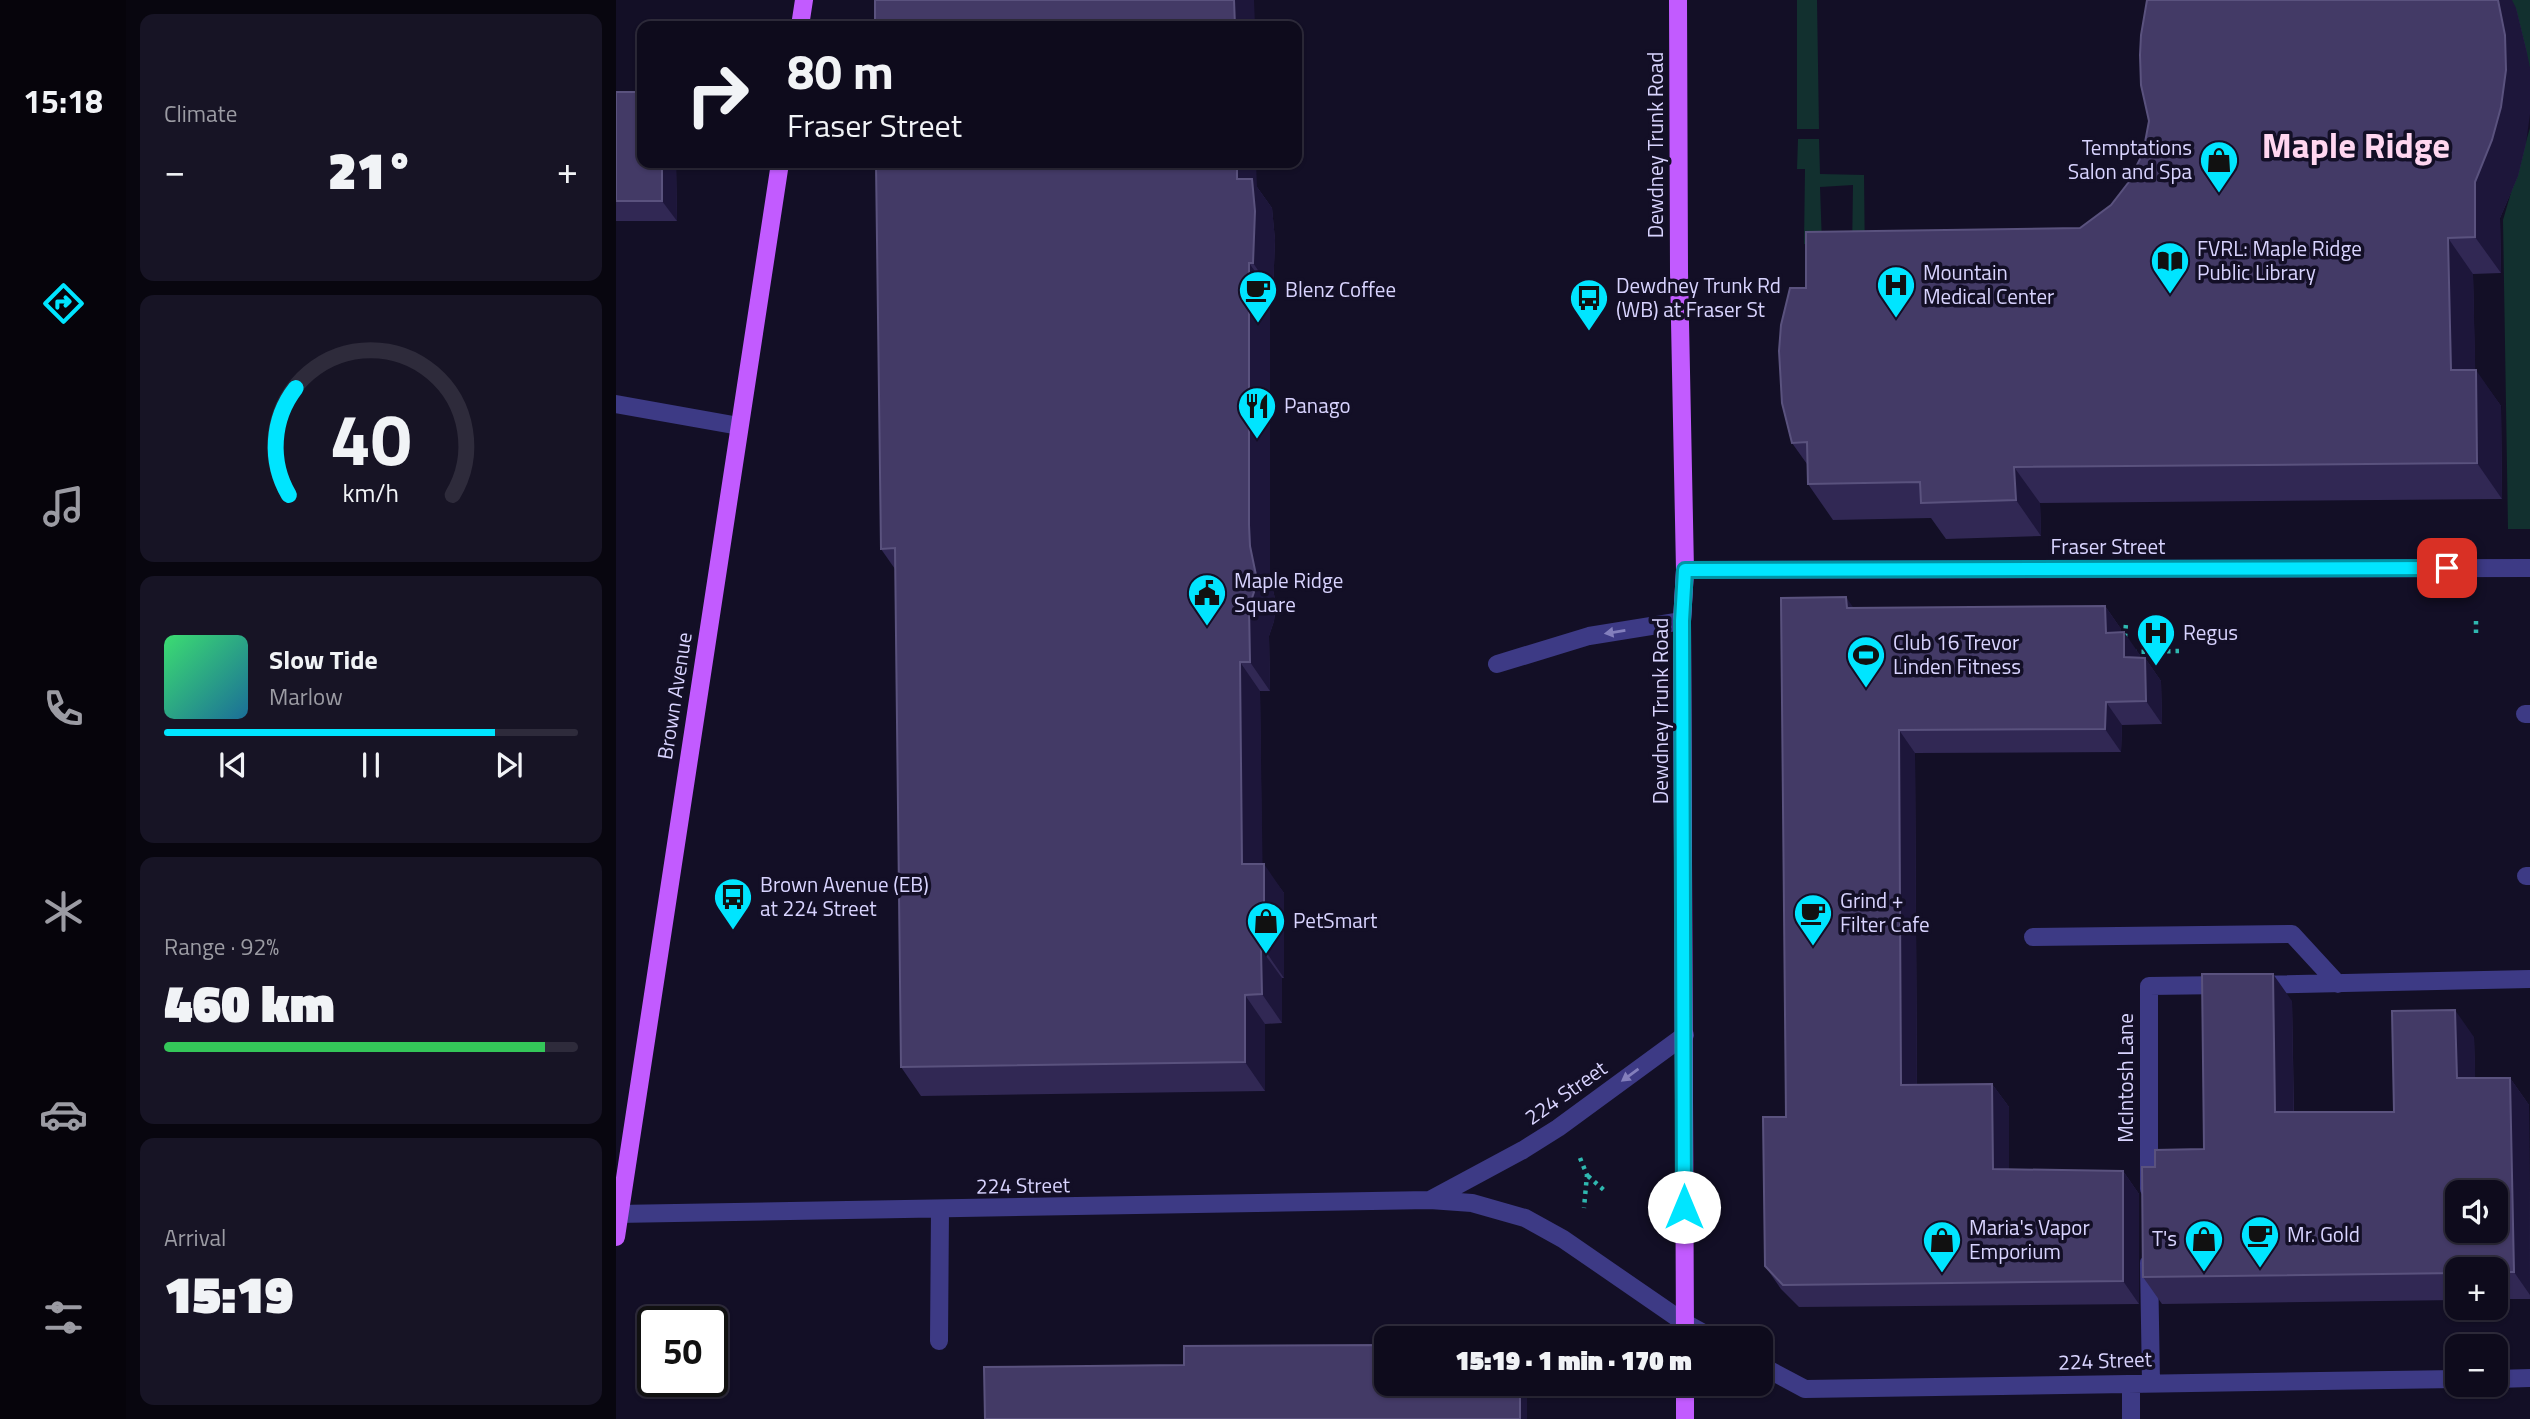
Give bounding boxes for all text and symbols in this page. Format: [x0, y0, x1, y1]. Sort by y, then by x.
text: 80 m [787, 33, 894, 108]
icon: right [672, 49, 763, 140]
street label: Dewdney Trunk Road [1639, 52, 1671, 238]
text: 15:18 [23, 77, 103, 125]
text: Climate [164, 96, 237, 131]
text: Fraser Street [787, 101, 962, 149]
district label: Maple Ridge [2262, 118, 2450, 172]
text: 21° [328, 130, 414, 209]
place label: Temptations Salon and Spa [2068, 131, 2192, 187]
shop icon: Temptations Salon and Spa [2198, 139, 2240, 194]
text: − [164, 141, 185, 199]
text: + [557, 141, 578, 199]
place label: FVRL: Maple Ridge Public Library [2197, 232, 2362, 288]
library icon: FVRL: Maple Ridge Public Library [2149, 240, 2191, 295]
place label: Mountain Medical Center [1923, 256, 2054, 312]
hospital icon: Mountain Medical Center [1875, 264, 1917, 319]
cafe icon: Blenz Coffee [1237, 269, 1279, 324]
place label: Dewdney Trunk Rd (WB) at Fraser St [1616, 269, 1781, 325]
place label: Blenz Coffee [1285, 273, 1396, 305]
bus stop icon: Dewdney Trunk Rd (WB) at Fraser St [1568, 277, 1610, 332]
icon: directions [39, 279, 88, 328]
text: 40 [330, 383, 412, 493]
restaurant icon: Panago [1236, 385, 1278, 440]
place label: Panago [1284, 389, 1351, 421]
text: km/h [343, 473, 399, 511]
icon: music [39, 482, 88, 531]
street label: Fraser Street [2051, 530, 2166, 562]
pin [2417, 538, 2477, 598]
icon: arrive [2428, 549, 2466, 587]
place label: Maple Ridge Square [1234, 564, 1343, 620]
public building icon: Maple Ridge Square [1186, 572, 1228, 627]
hospital icon: Regus [2135, 612, 2177, 667]
place label: Regus [2183, 616, 2238, 648]
street label: Dewdney Trunk Road [1644, 618, 1676, 804]
place label: Club 16 Trevor Linden Fitness [1893, 626, 2021, 682]
one-way arrow [1604, 627, 1626, 638]
street label: Brown Avenue [648, 630, 700, 762]
sports icon: Club 16 Trevor Linden Fitness [1845, 634, 1887, 689]
text: Slow Tide [269, 640, 378, 679]
text: Marlow [269, 679, 343, 714]
icon: phone [39, 684, 88, 733]
icon: previous [214, 746, 252, 784]
icon: pause [352, 746, 390, 784]
icon: next [490, 746, 528, 784]
place label: Brown Avenue (EB) at 224 Street [760, 868, 929, 924]
bus stop icon: Brown Avenue (EB) at 224 Street [712, 876, 754, 931]
place label: Grind + Filter Cafe [1840, 884, 1930, 940]
icon: climate [39, 887, 88, 936]
cafe icon: Grind + Filter Cafe [1792, 892, 1834, 947]
shop icon: PetSmart [1245, 900, 1287, 955]
place label: PetSmart [1293, 904, 1378, 936]
text: Range · 92% [164, 929, 279, 964]
text: 460 km [164, 963, 335, 1042]
street label: McIntosh Lane [2109, 1013, 2141, 1143]
street label: 224 Street [1518, 1052, 1614, 1132]
one-way arrow [1621, 1068, 1639, 1082]
icon: car [39, 1090, 88, 1139]
street label: 224 Street [976, 1168, 1071, 1202]
position arrow [1647, 1170, 1721, 1244]
map controls [2445, 1180, 2508, 1397]
button: sound [2445, 1180, 2508, 1243]
place label: Maria's Vapor Emporium [1969, 1211, 2090, 1267]
cafe icon: Mr. Gold [2239, 1214, 2281, 1269]
shop icon: T's [2183, 1218, 2225, 1273]
place label: Mr. Gold [2287, 1218, 2360, 1250]
shop icon: Maria's Vapor Emporium [1921, 1219, 1963, 1274]
text: Arrival [164, 1220, 226, 1255]
place label: T's [2152, 1222, 2177, 1254]
text: 15:19 [164, 1254, 293, 1333]
button: + [2445, 1257, 2508, 1320]
icon: filters [39, 1293, 88, 1342]
speed limit sign: 50 [637, 1306, 728, 1397]
button: − [2445, 1334, 2508, 1397]
text: 15:19 · 1 min · 170 m [1455, 1341, 1692, 1380]
street label: 224 Street [2057, 1342, 2153, 1378]

